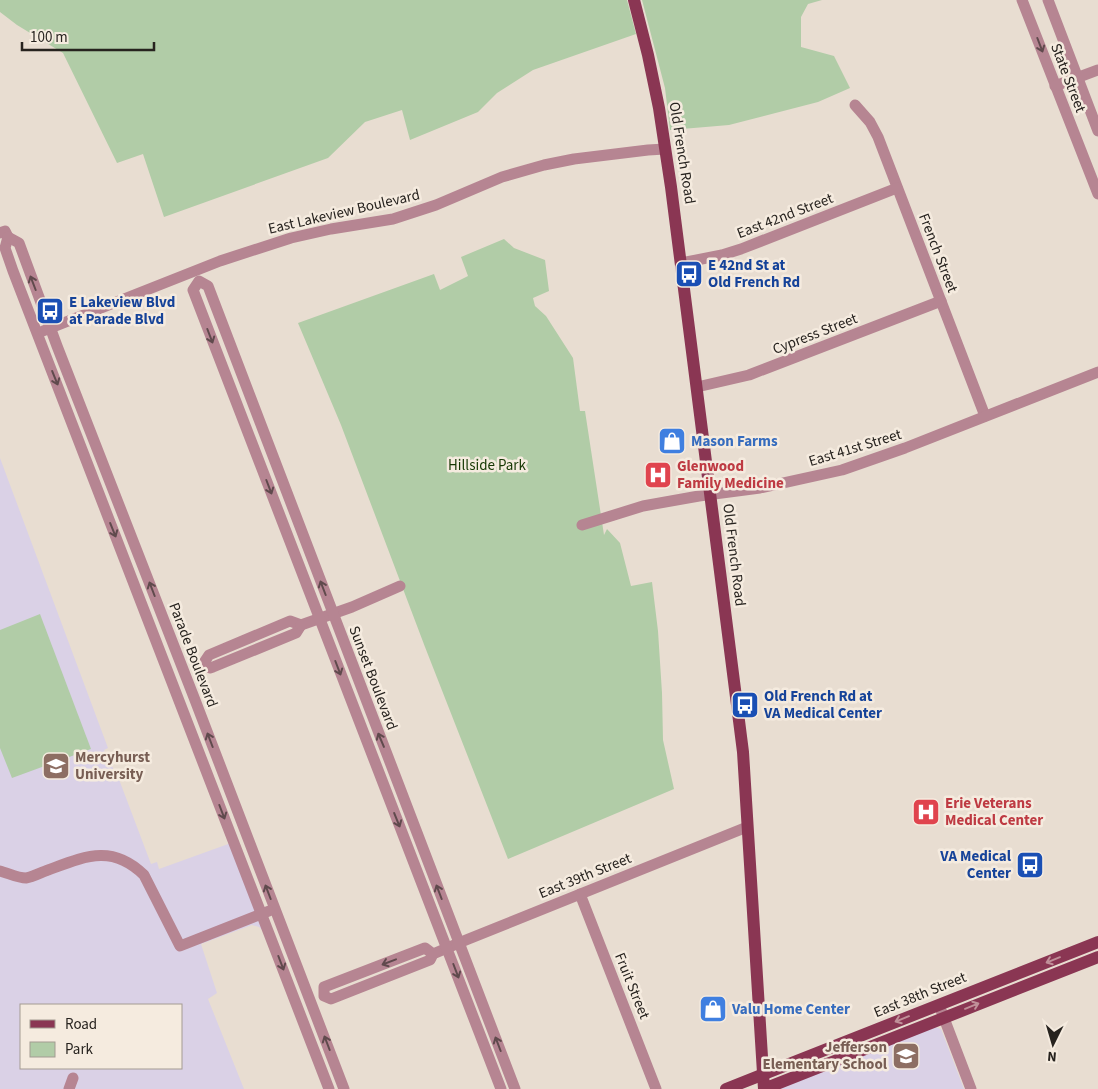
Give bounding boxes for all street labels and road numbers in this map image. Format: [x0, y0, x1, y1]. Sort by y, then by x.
street label: State Street [1045, 40, 1091, 116]
street label: Old French Road [664, 100, 700, 206]
street label: East Lakeview Boulevard [266, 184, 422, 240]
street label: East 42nd Street [734, 188, 836, 244]
street label: French Street [913, 210, 963, 296]
street label: Cypress Street [770, 308, 860, 360]
street label: East 41st Street [806, 424, 904, 472]
street label: Old French Road [717, 503, 751, 607]
street label: Parade Boulevard [163, 600, 223, 710]
street label: Sunset Boulevard [343, 623, 403, 733]
street label: East 39th Street [536, 848, 634, 904]
street label: Fruit Street [609, 950, 655, 1022]
street label: East 38th Street [871, 967, 969, 1023]

